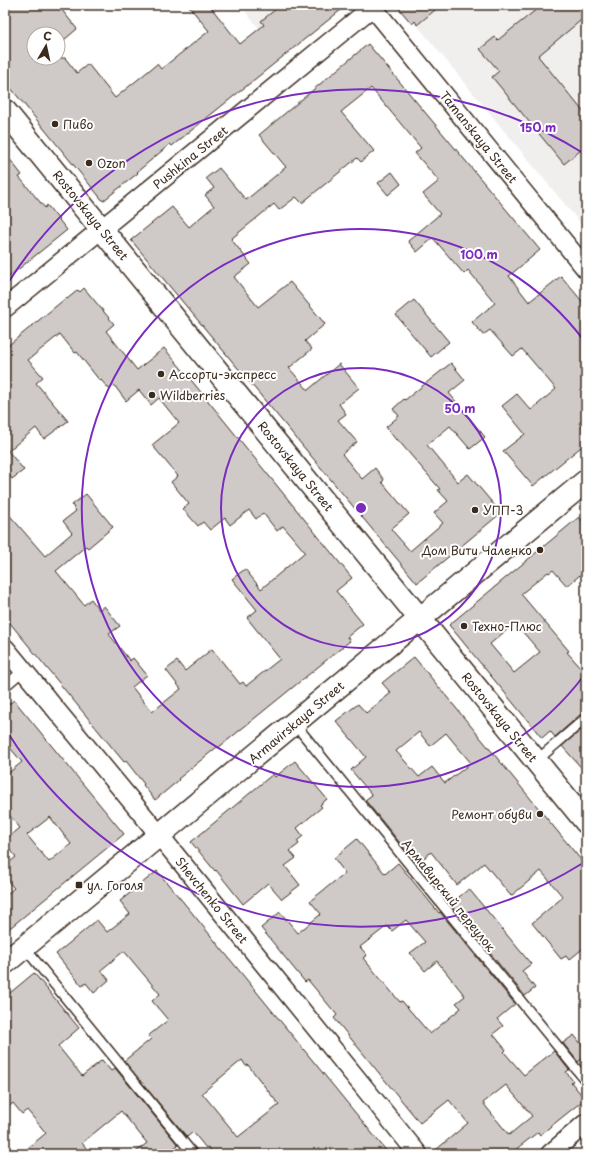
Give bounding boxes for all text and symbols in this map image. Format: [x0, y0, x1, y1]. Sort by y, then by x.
north arrow [26, 26, 66, 66]
text: С [42, 27, 53, 45]
street label: Tamanskaya Street [436, 87, 522, 187]
place label: Пиво [63, 115, 93, 133]
text: 150 m [520, 118, 556, 136]
marker: Пиво [50, 119, 60, 129]
street label: Pushkina Street [149, 121, 231, 193]
place label: Ozon [97, 154, 126, 172]
marker: Ozon [84, 158, 94, 168]
street label: Rostovskaya Street [49, 166, 133, 264]
text: 100 m [460, 245, 498, 263]
place label: Ассорти-экспресс [169, 365, 277, 383]
marker: Ассорти-экспресс [156, 369, 166, 379]
place label: Wildberries [160, 386, 226, 404]
marker: Wildberries [147, 390, 157, 400]
text: 50 m [444, 399, 476, 417]
street label: Rostovskaya Street [254, 417, 338, 515]
centre of rings [354, 501, 368, 515]
place label: УПП-3 [483, 501, 524, 519]
marker: УПП-3 [470, 505, 480, 515]
place label: Дом Вити Чаленко [421, 541, 532, 559]
marker: Дом Вити Чаленко [535, 545, 545, 555]
place label: Техно-Плюс [472, 617, 542, 635]
marker: Техно-Плюс [459, 621, 469, 631]
street label: Rostovskaya Street [458, 668, 542, 766]
street label: Armavirskaya Street [244, 677, 348, 767]
place label: Ремонт обуви [451, 805, 532, 823]
marker: Ремонт обуви [535, 809, 545, 819]
street label: Армавирский переулок [398, 835, 501, 956]
street label: Shevchenko Street [172, 853, 252, 947]
place label: ул. Гоголя [87, 876, 144, 894]
marker: ул. Гоголя [74, 880, 84, 890]

